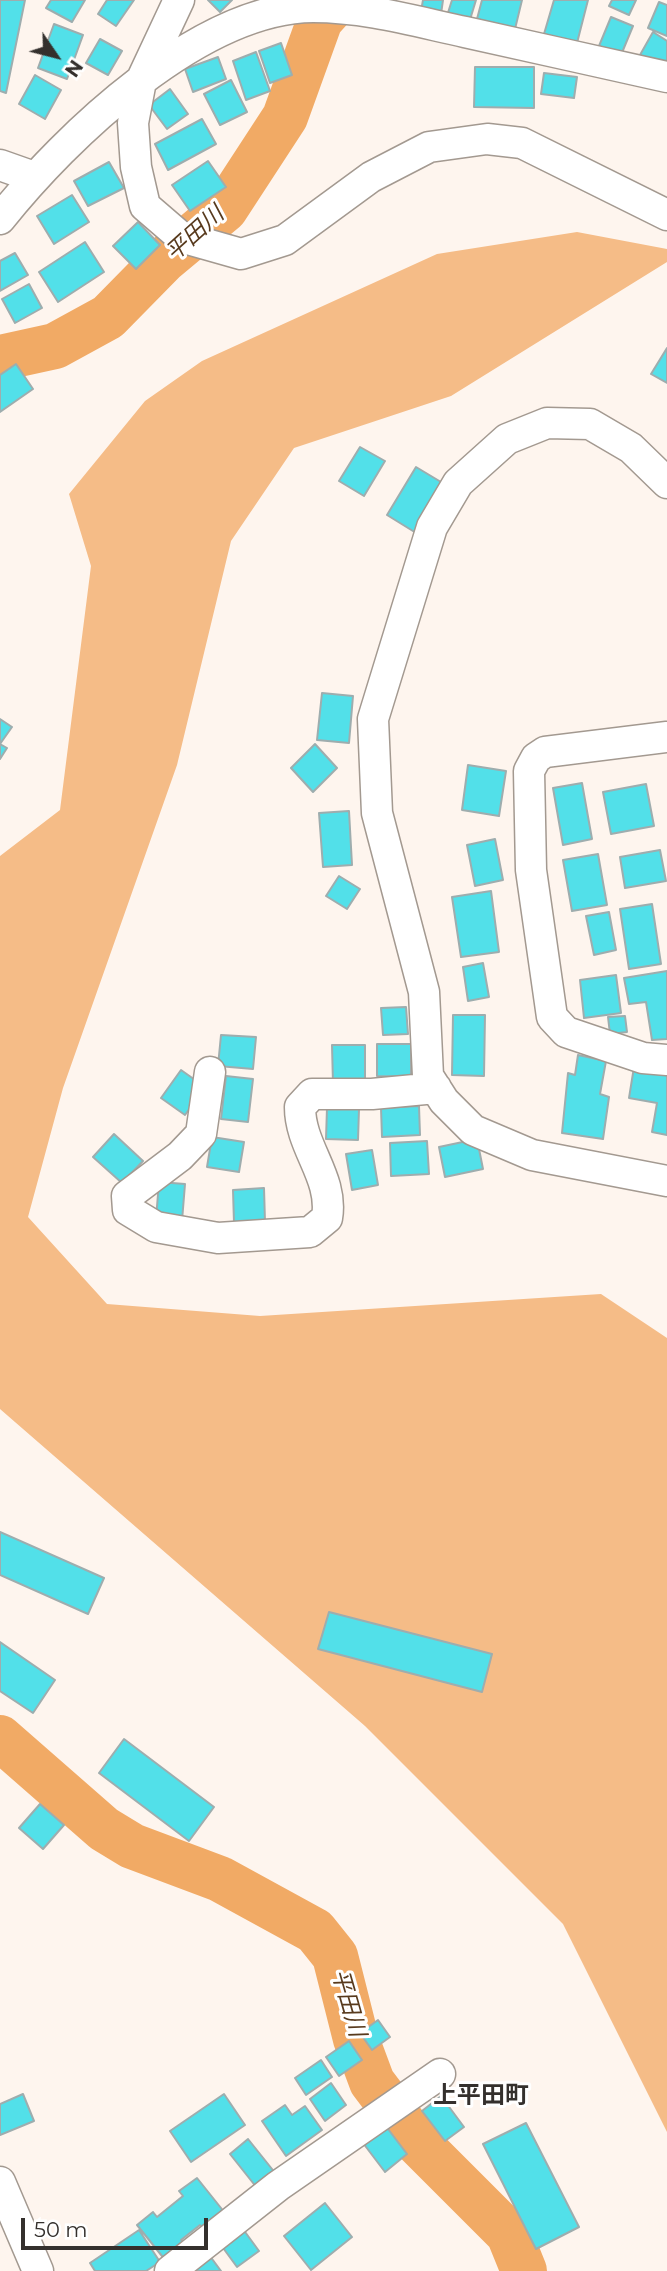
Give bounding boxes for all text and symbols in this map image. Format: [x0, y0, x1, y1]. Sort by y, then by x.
north arrow [21, 21, 91, 91]
text: N [60, 55, 87, 81]
water label: 平田川 [160, 201, 230, 267]
water label: 平田川 [325, 1966, 371, 2040]
district label: 上平田町 [433, 2082, 529, 2110]
scale bar [24, 2204, 212, 2248]
text: 50 m [34, 2217, 88, 2242]

